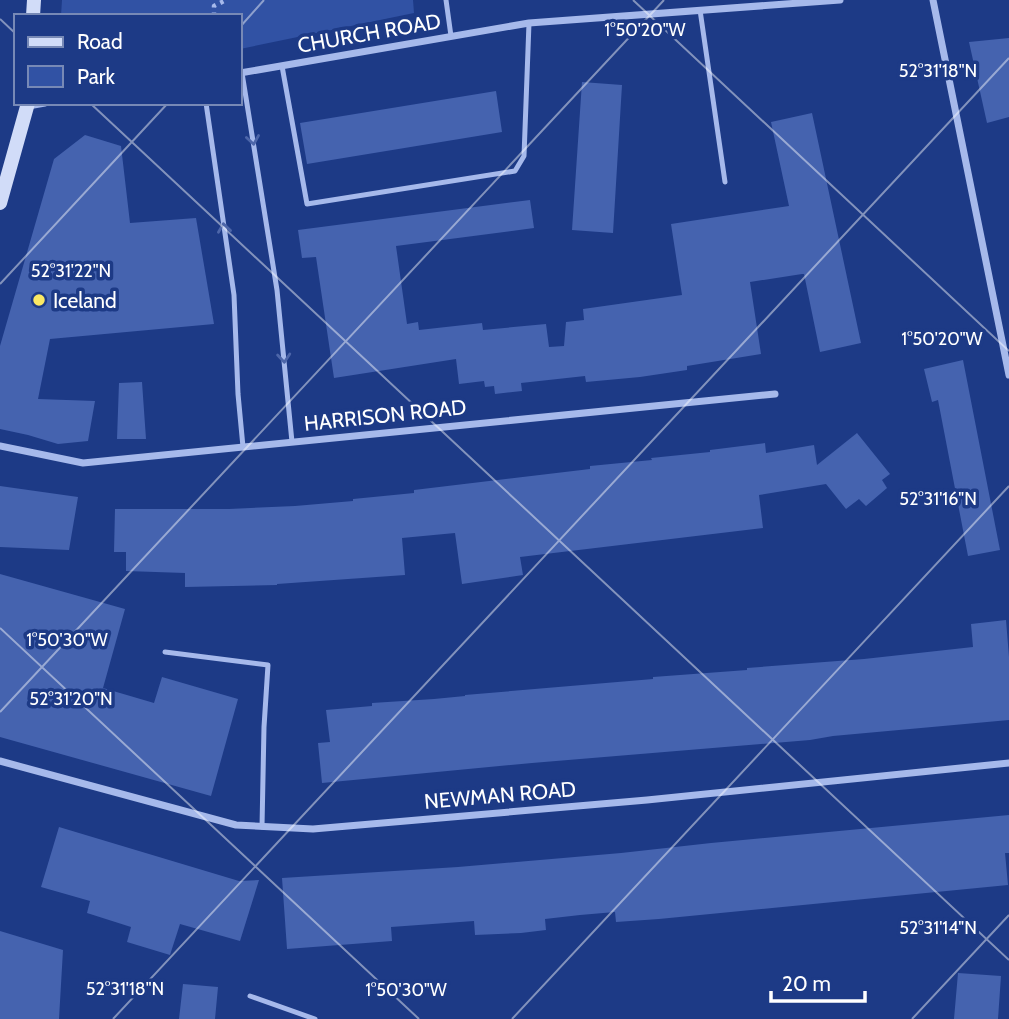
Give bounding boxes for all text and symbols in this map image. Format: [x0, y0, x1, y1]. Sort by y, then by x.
street label: CHURCH ROAD [295, 8, 443, 58]
legend [14, 14, 242, 105]
text: 1°50'20"W [604, 19, 686, 41]
text: Road [77, 29, 123, 54]
text: 52°31'18"N [899, 60, 977, 82]
text: Park [77, 64, 115, 89]
one-way arrow [245, 134, 260, 146]
one-way arrow [217, 222, 232, 234]
text: 52°31'22"N [31, 260, 111, 282]
place label: Iceland [53, 288, 117, 313]
marker: Iceland [31, 292, 47, 308]
text: 1°50'20"W [901, 328, 983, 350]
one-way arrow [276, 352, 291, 364]
street label: HARRISON ROAD [303, 394, 467, 436]
text: 52°31'16"N [899, 488, 977, 510]
text: 1°50'30"W [26, 629, 108, 651]
text: 52°31'20"N [29, 688, 113, 710]
street label: NEWMAN ROAD [423, 776, 577, 814]
text: 52°31'14"N [899, 917, 977, 939]
scale bar [771, 960, 866, 1004]
text: 20 m [782, 971, 831, 996]
text: 52°31'18"N [86, 978, 164, 1000]
text: 1°50'30"W [365, 979, 447, 1001]

